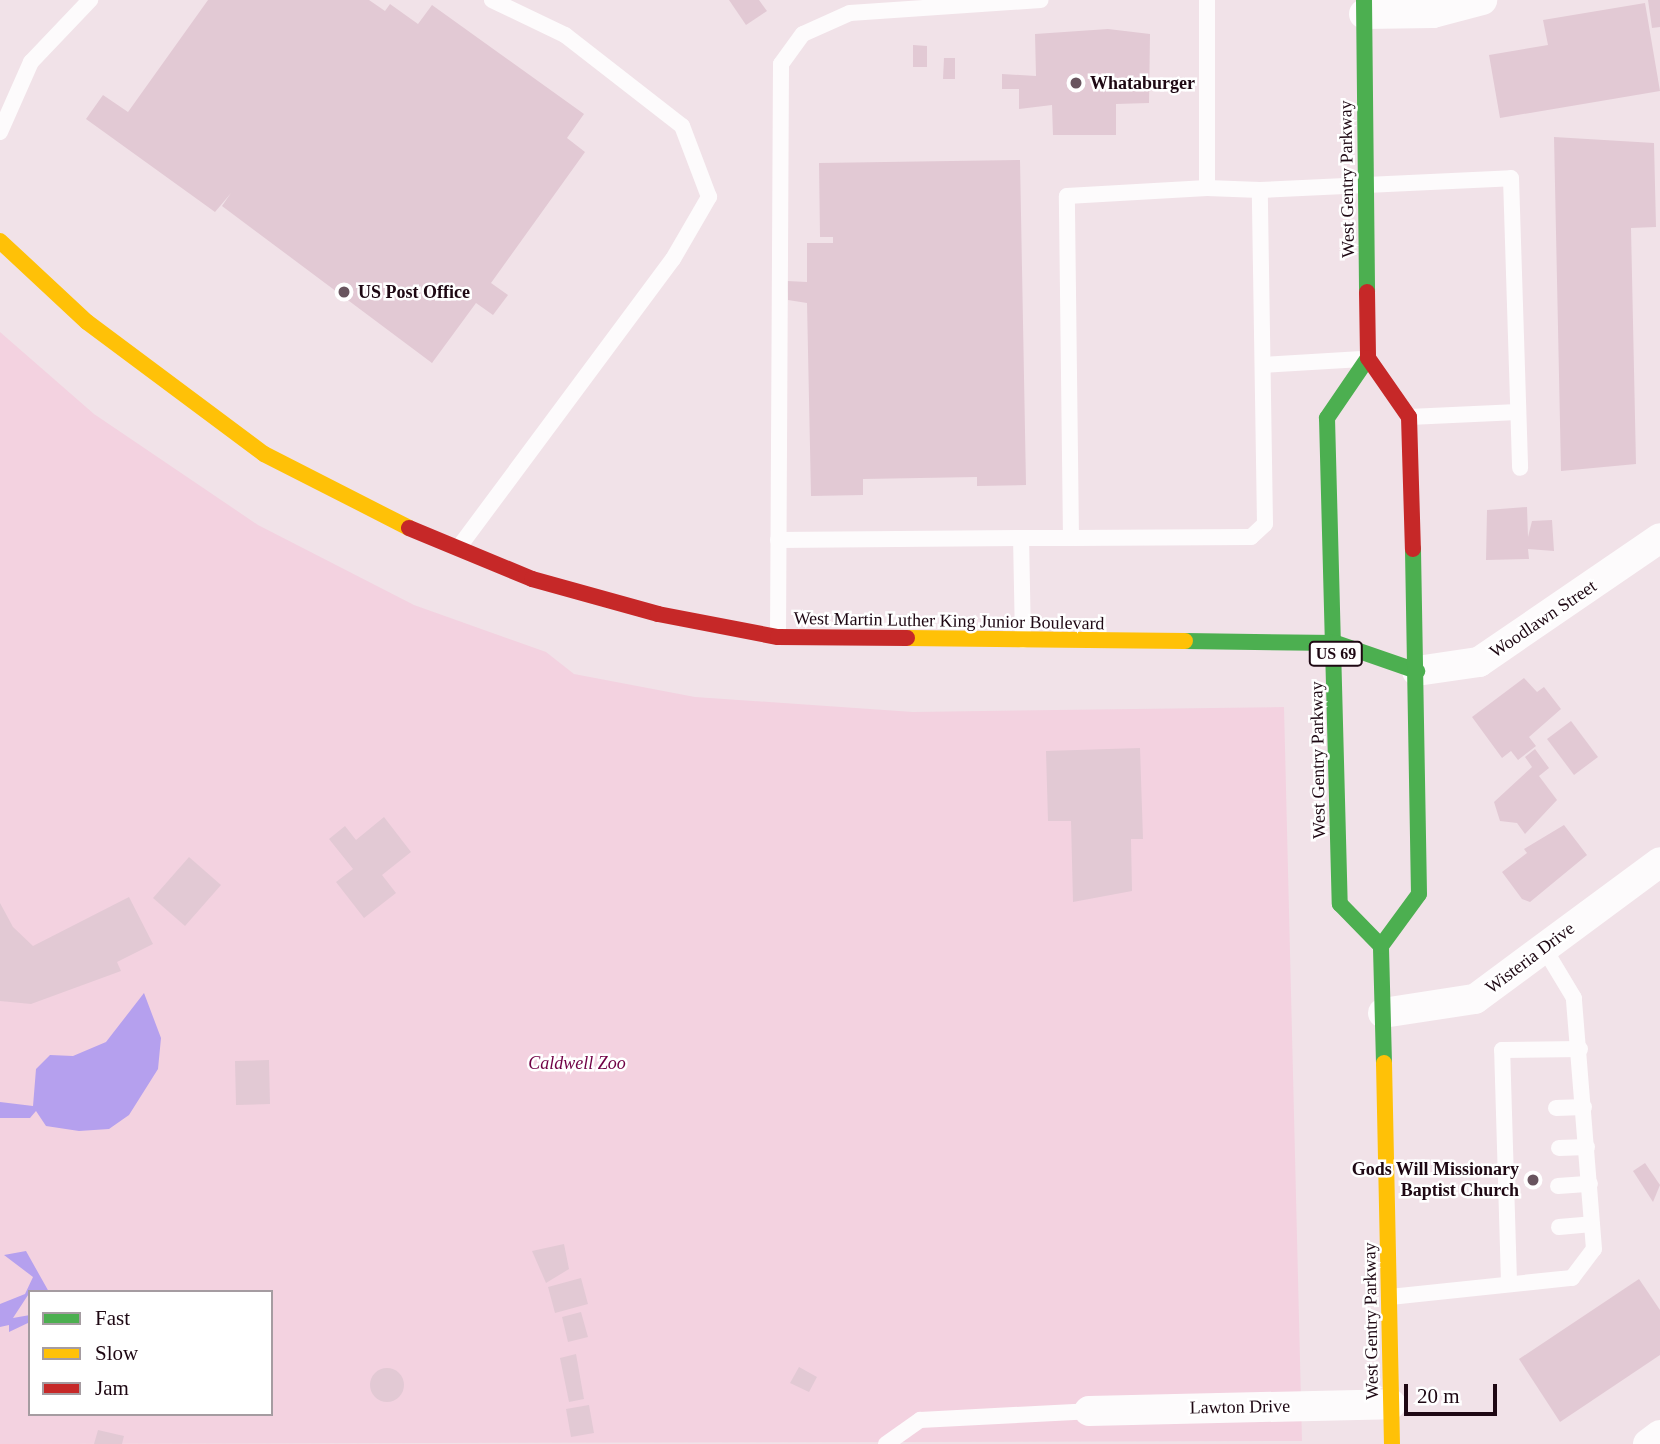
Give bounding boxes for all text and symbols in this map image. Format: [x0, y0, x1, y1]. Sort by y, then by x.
place label: Whataburger [1090, 72, 1195, 94]
marker: Whataburger [1068, 75, 1084, 91]
street label: West Gentry Parkway [1335, 100, 1359, 258]
place label: US Post Office [358, 281, 470, 303]
marker: US Post Office [336, 284, 352, 300]
street label: Woodlawn Street [1486, 575, 1600, 663]
street label: West Martin Luther King Junior Boulevard [793, 607, 1105, 635]
road number: US 69 [1308, 642, 1364, 666]
street label: West Gentry Parkway [1306, 681, 1330, 839]
street label: Wisteria Drive [1481, 918, 1579, 998]
park label: Caldwell Zoo [528, 1052, 626, 1074]
place label: Gods Will Missionary Baptist Church [1351, 1159, 1519, 1202]
marker: Gods Will Missionary Baptist Church [1525, 1172, 1541, 1188]
street label: West Gentry Parkway [1359, 1242, 1383, 1400]
legend [28, 1290, 273, 1416]
text: Fast [95, 1306, 130, 1330]
text: Slow [95, 1341, 138, 1365]
scale bar [1408, 1370, 1501, 1414]
text: Jam [95, 1376, 129, 1400]
text: 20 m [1417, 1384, 1460, 1408]
street label: Lawton Drive [1190, 1395, 1290, 1419]

